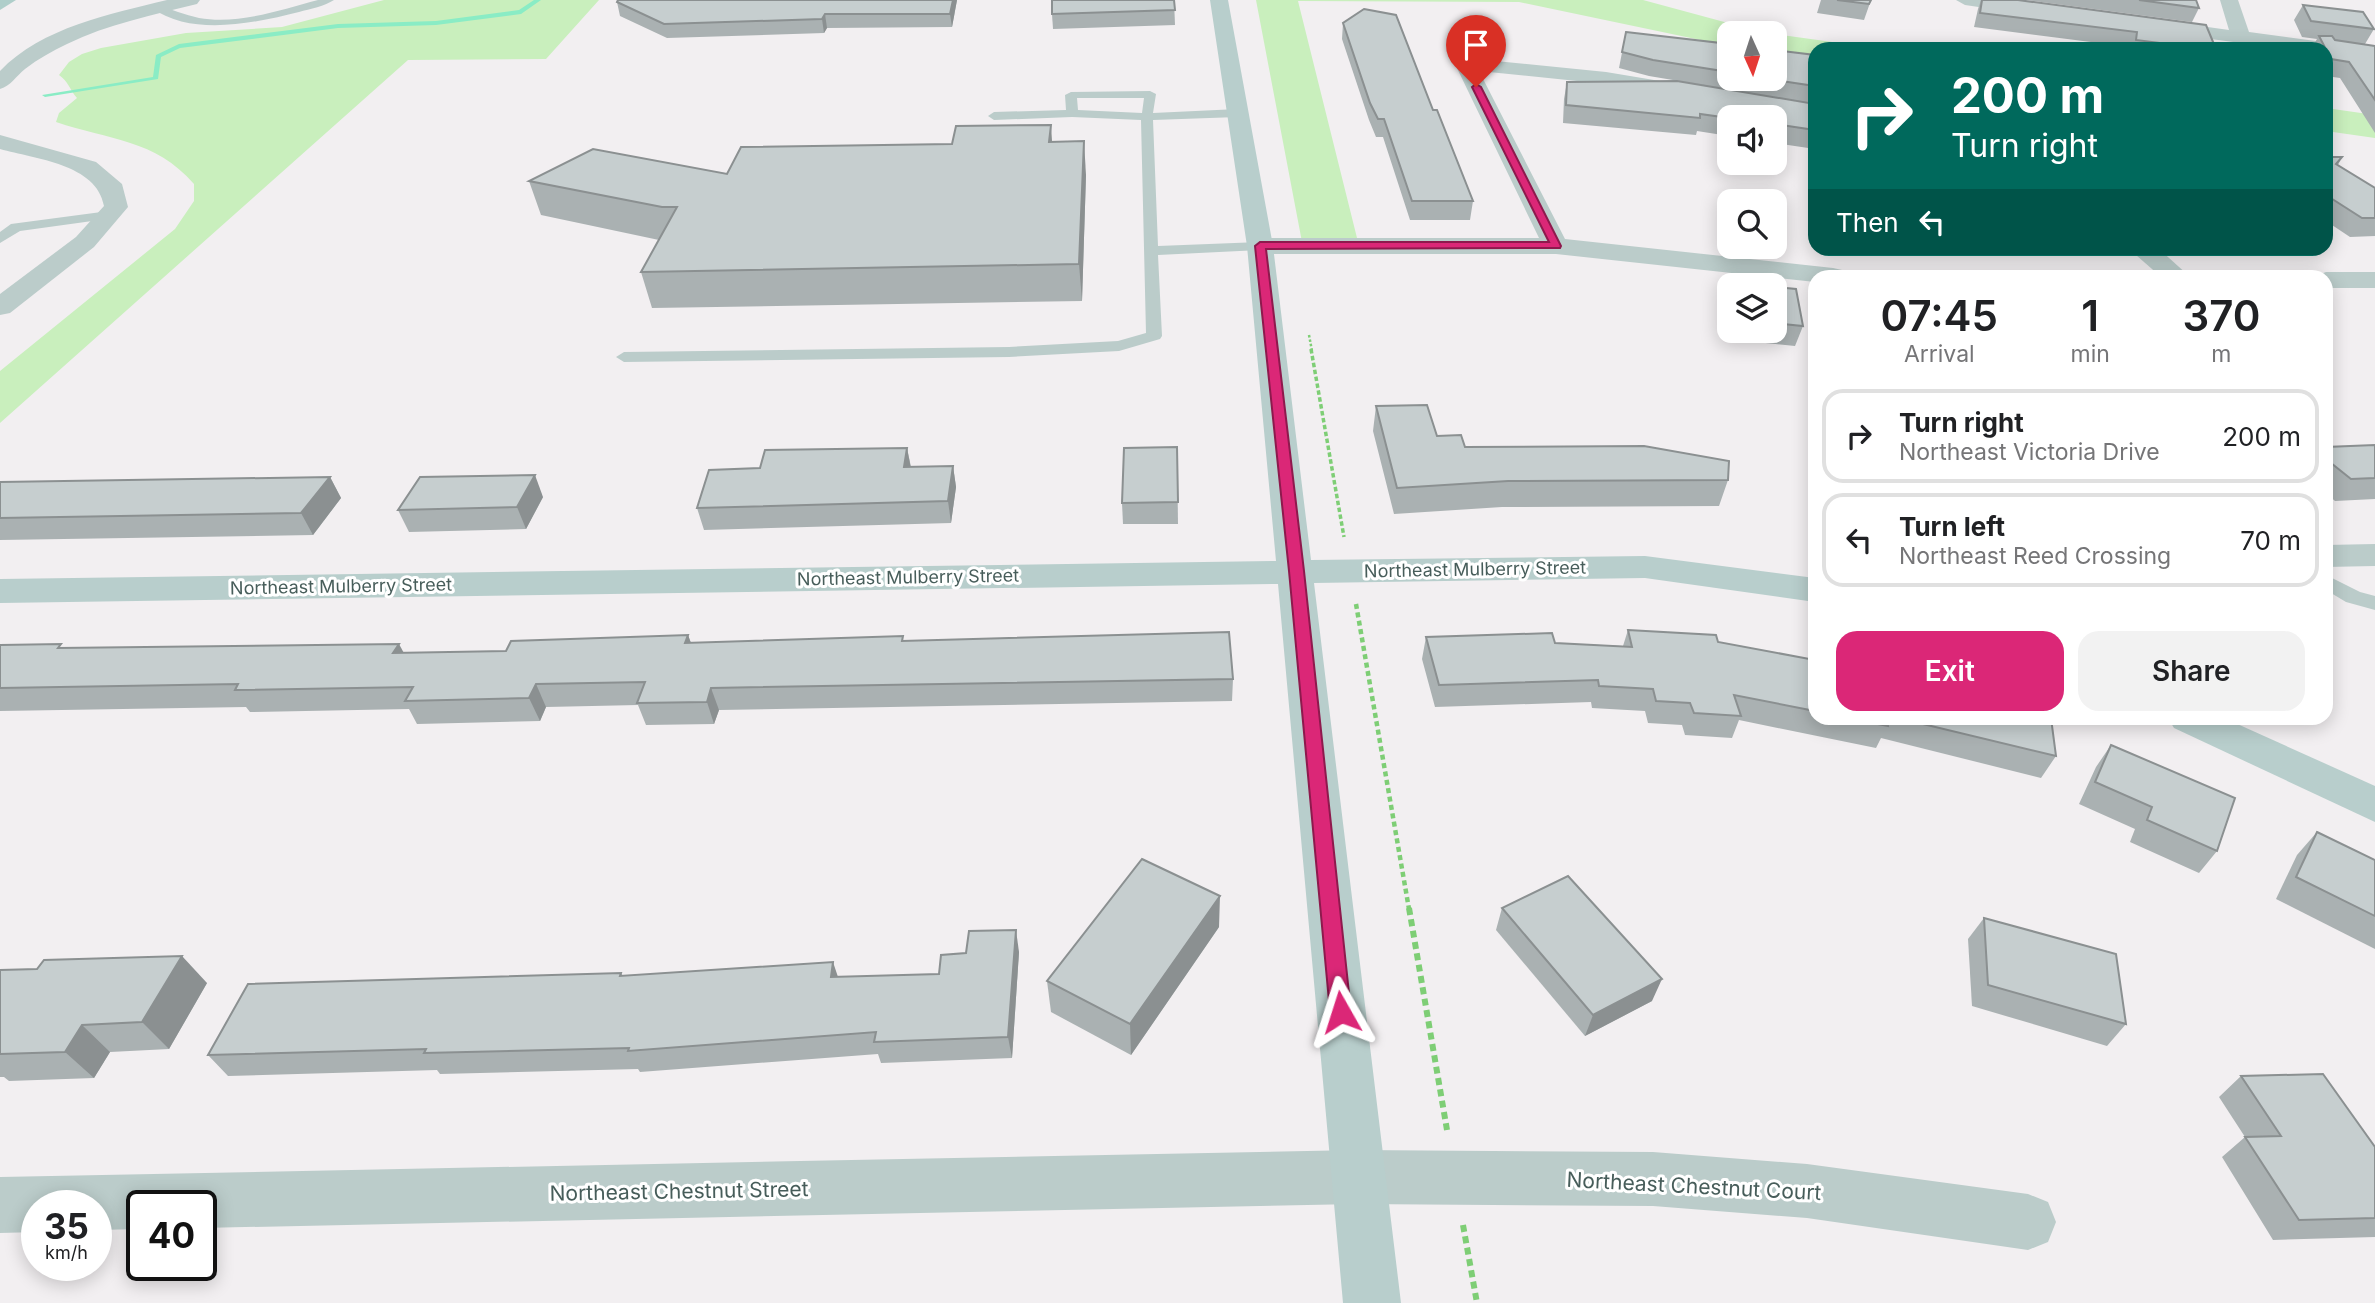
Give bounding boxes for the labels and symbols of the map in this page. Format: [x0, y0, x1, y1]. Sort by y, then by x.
pin [1446, 15, 1506, 87]
north arrow [1717, 21, 1787, 91]
street label: Northeast Mulberry Street [1364, 557, 1586, 581]
street label: Northeast Mulberry Street [797, 565, 1019, 589]
street label: Northeast Mulberry Street [230, 574, 452, 598]
position arrow [1304, 975, 1378, 1049]
street label: Northeast Chestnut Court [1566, 1167, 1822, 1205]
street label: Northeast Chestnut Street [549, 1176, 809, 1206]
speed limit sign: 40 [126, 1190, 217, 1281]

